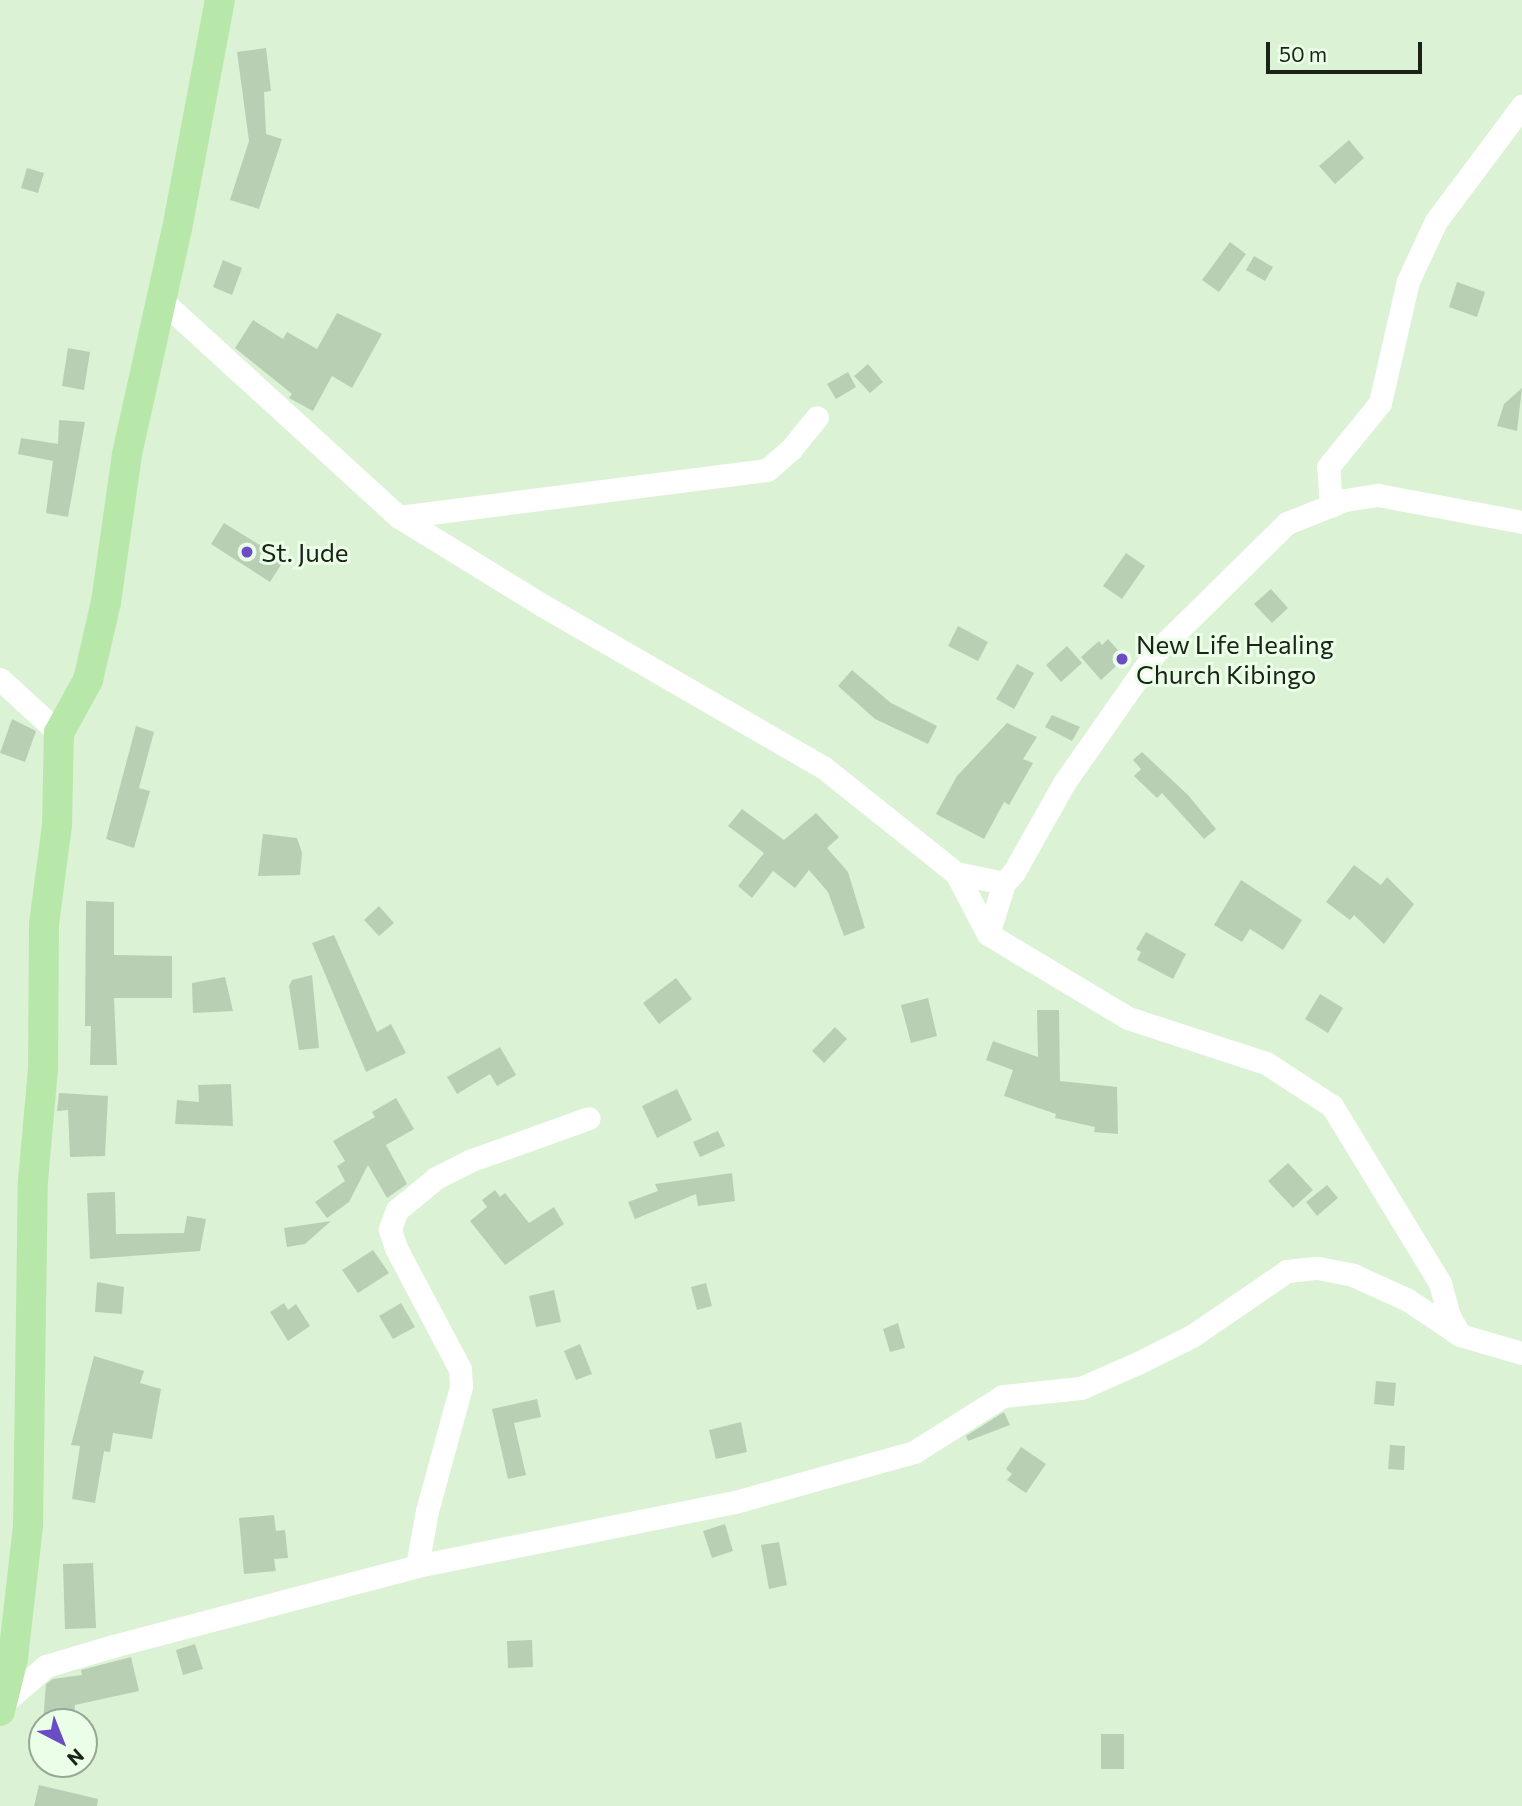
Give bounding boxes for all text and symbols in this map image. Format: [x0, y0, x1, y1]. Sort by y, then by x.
scale bar [1270, 28, 1426, 72]
text: 50 m [1279, 41, 1327, 66]
place label: St. Jude [261, 536, 349, 568]
marker: St. Jude [239, 544, 255, 560]
place label: New Life Healing Church Kibingo [1136, 628, 1334, 690]
marker: New Life Healing Church Kibingo [1114, 651, 1130, 667]
north arrow [28, 1708, 98, 1778]
text: N [63, 1744, 89, 1771]

